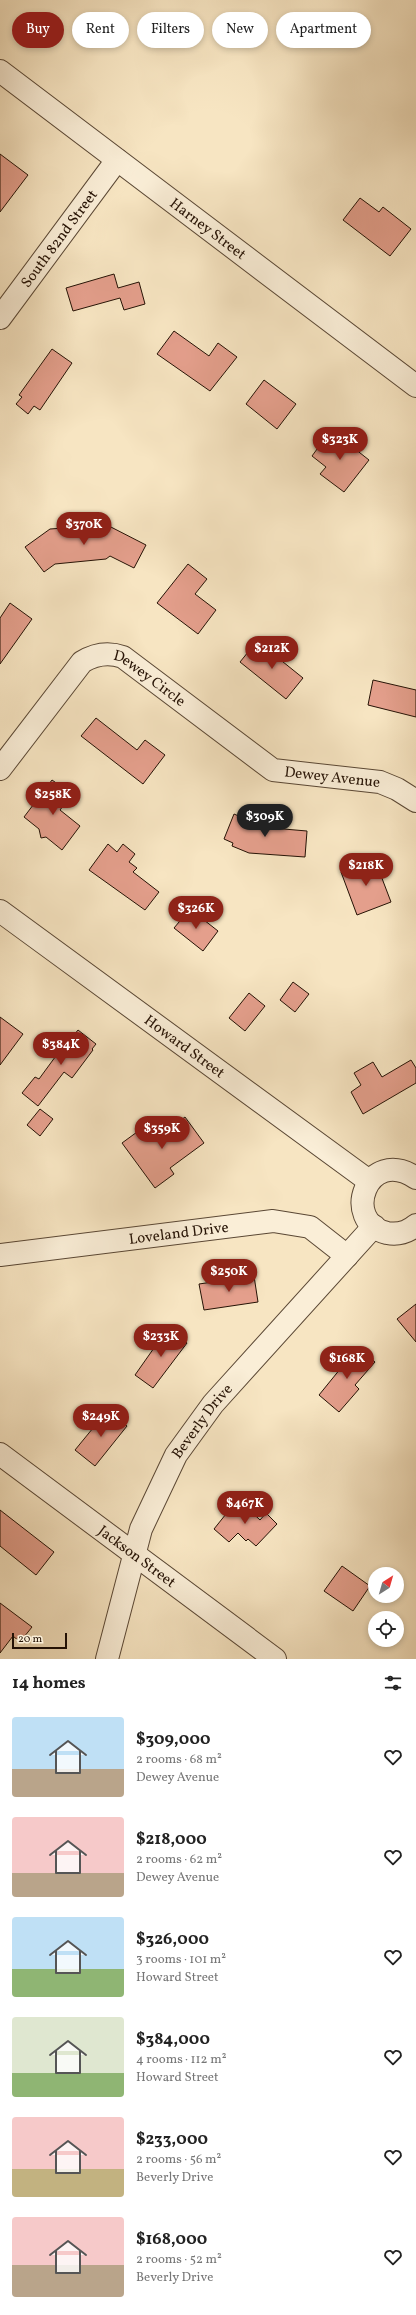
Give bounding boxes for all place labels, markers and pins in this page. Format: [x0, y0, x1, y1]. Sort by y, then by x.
pin: $323K [312, 427, 368, 461]
pin: $370K [56, 512, 112, 546]
pin: $212K [244, 636, 300, 670]
pin: $258K [25, 782, 81, 816]
pin: $309K [237, 804, 293, 838]
pin: $218K [338, 853, 394, 887]
pin: $326K [168, 896, 224, 930]
pin: $384K [33, 1032, 89, 1066]
pin: $359K [134, 1116, 190, 1150]
pin: $250K [201, 1259, 257, 1293]
pin: $233K [133, 1324, 189, 1358]
pin: $168K [319, 1346, 375, 1380]
pin: $249K [73, 1404, 129, 1438]
pin: $467K [217, 1491, 273, 1525]

